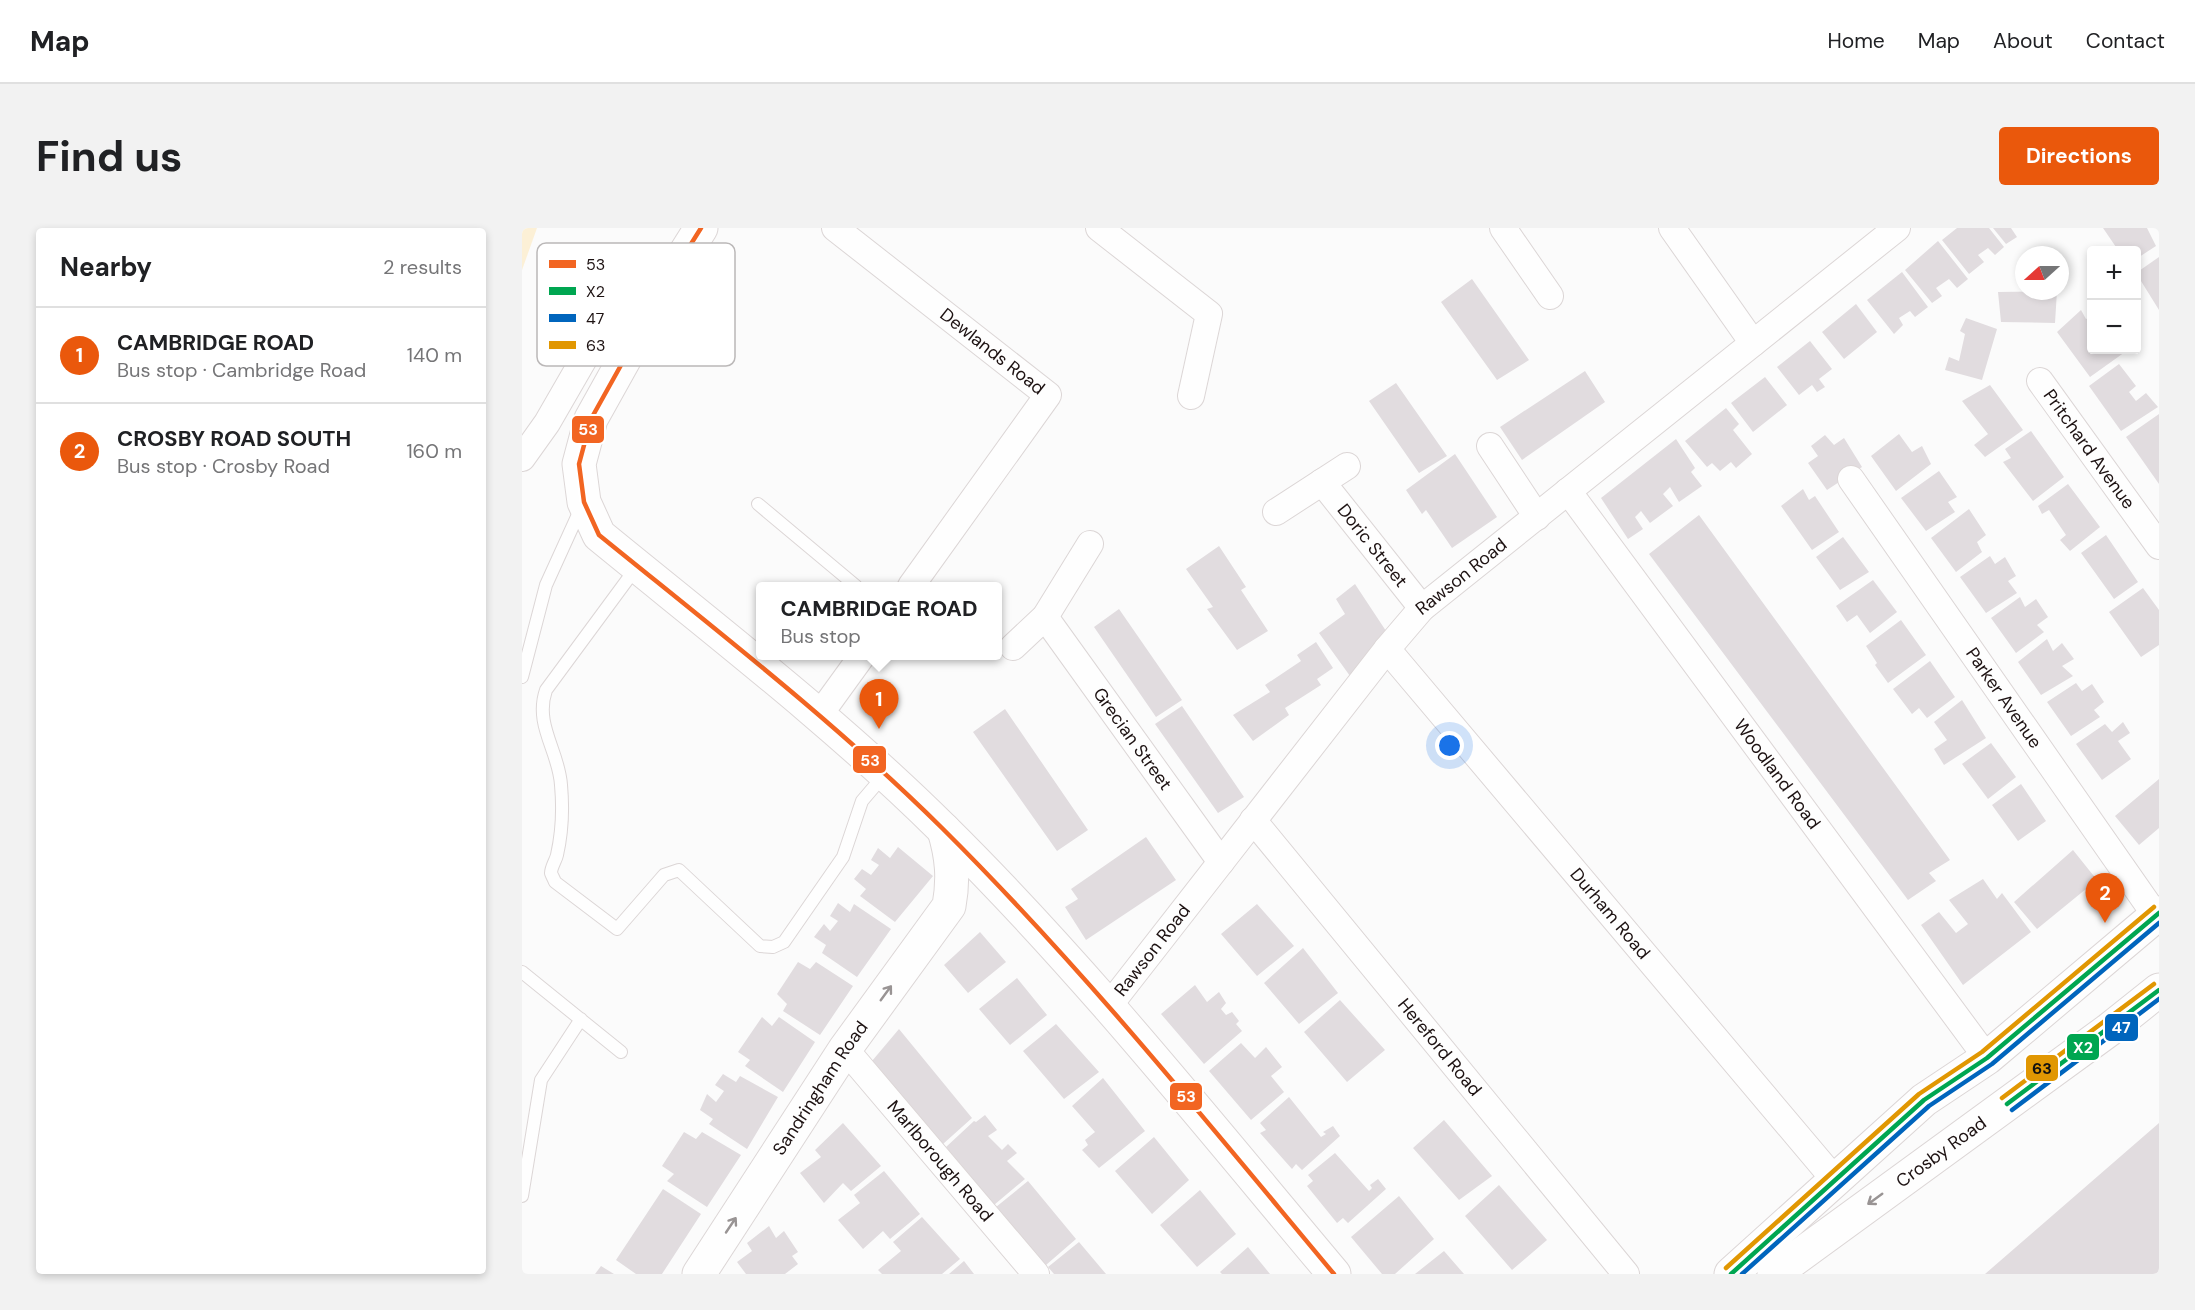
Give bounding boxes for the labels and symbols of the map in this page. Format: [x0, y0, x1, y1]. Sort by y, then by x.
legend [537, 243, 735, 366]
north arrow [2015, 246, 2069, 300]
text: 53 [586, 254, 605, 275]
text: X2 [586, 281, 605, 302]
street label: Dewlands Road [935, 303, 1050, 400]
text: 47 [586, 308, 604, 329]
text: 63 [586, 335, 606, 356]
street label: Pritchard Avenue [2038, 384, 2141, 514]
line badge: 53 [571, 415, 605, 444]
text: 53 [578, 419, 598, 440]
street label: Doric Street [1332, 499, 1413, 592]
street label: Rawson Road [1411, 533, 1512, 621]
street label: Parker Avenue [1960, 643, 2047, 753]
pin: 1 [860, 680, 898, 729]
street label: Grecian Street [1088, 683, 1178, 795]
street label: Woodland Road [1729, 714, 1826, 834]
your location [1435, 731, 1464, 760]
line badge: 53 [852, 745, 887, 774]
text: 53 [860, 750, 880, 771]
street label: Durham Road [1565, 863, 1655, 964]
pin: 2 [2086, 874, 2124, 923]
street label: Rawson Road [1109, 899, 1196, 1001]
one-way arrow [880, 986, 892, 1002]
street label: Hereford Road [1392, 993, 1487, 1101]
line badge: 47 [2104, 1013, 2139, 1042]
street label: Sandringham Road [767, 1016, 873, 1160]
text: 47 [2112, 1017, 2131, 1038]
line badge: X2 [2066, 1033, 2100, 1061]
text: X2 [2073, 1037, 2093, 1058]
line badge: 63 [2025, 1054, 2059, 1082]
text: 63 [2032, 1058, 2052, 1079]
line badge: 53 [1169, 1082, 1203, 1111]
text: 53 [1176, 1086, 1196, 1107]
street label: Marlborough Road [882, 1095, 998, 1227]
street label: Crosby Road [1891, 1111, 1991, 1193]
one-way arrow [1868, 1193, 1884, 1206]
one-way arrow [725, 1218, 737, 1234]

